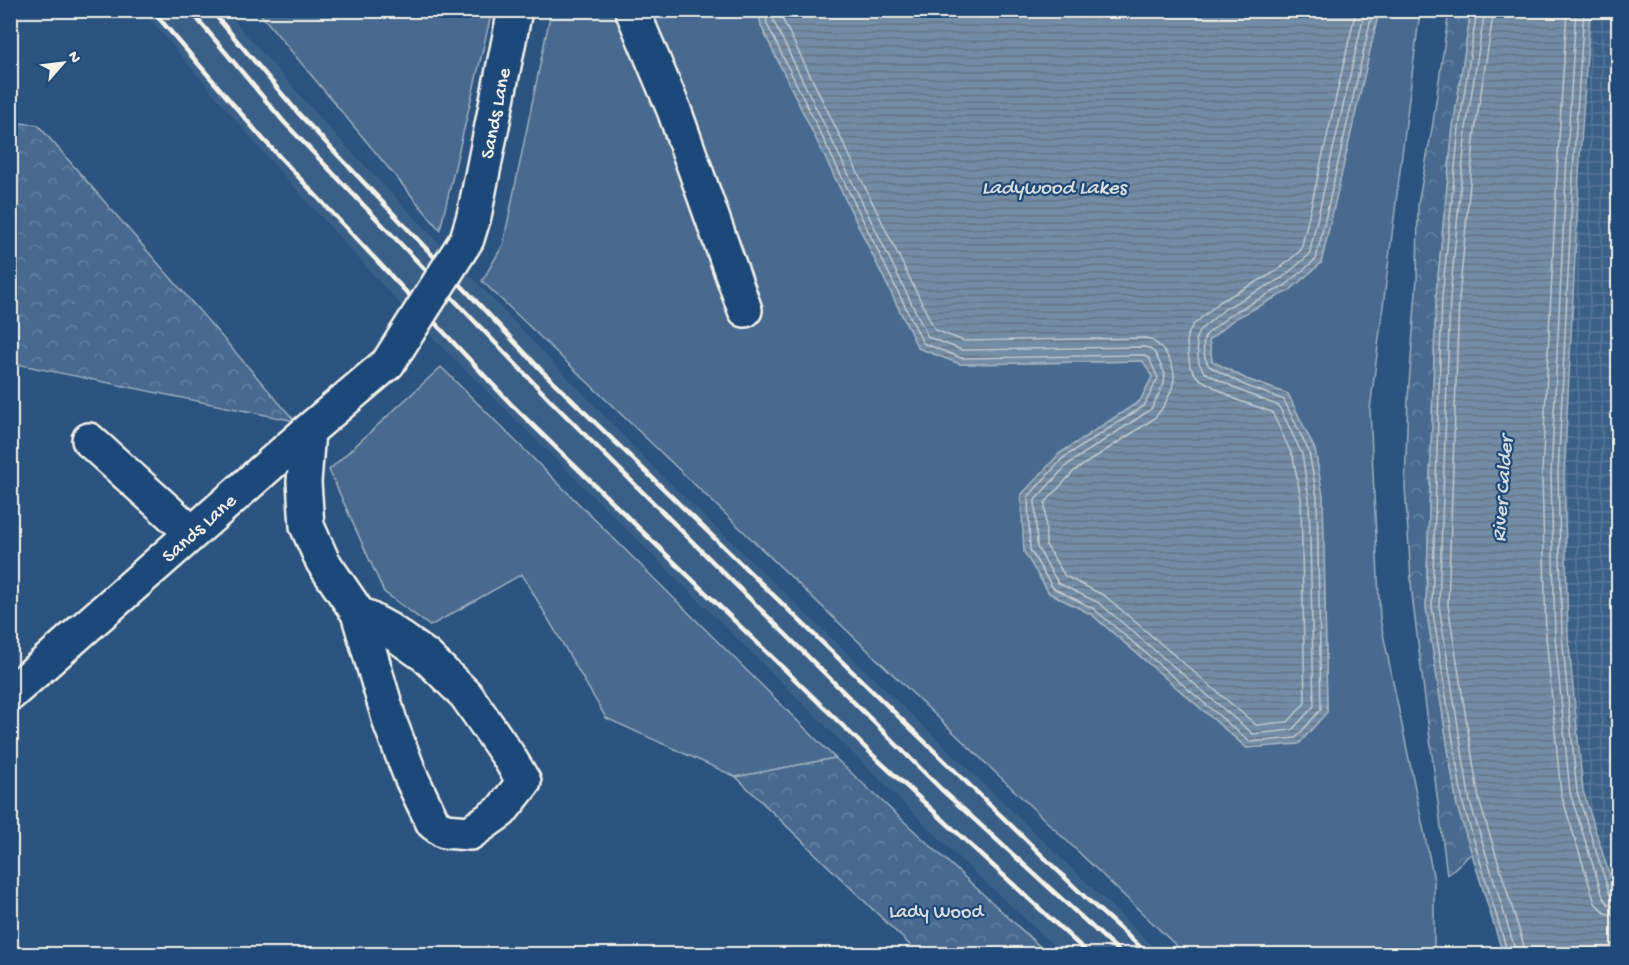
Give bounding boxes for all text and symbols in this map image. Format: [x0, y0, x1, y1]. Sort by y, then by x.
north arrow [33, 33, 93, 93]
text: N [62, 49, 84, 67]
street label: Sands Lane [477, 66, 518, 161]
water label: Ladywood Lakes [982, 177, 1129, 202]
water label: River Calder [1488, 431, 1521, 543]
street label: Sands Lane [158, 490, 243, 569]
park label: Lady Wood [889, 902, 985, 925]

